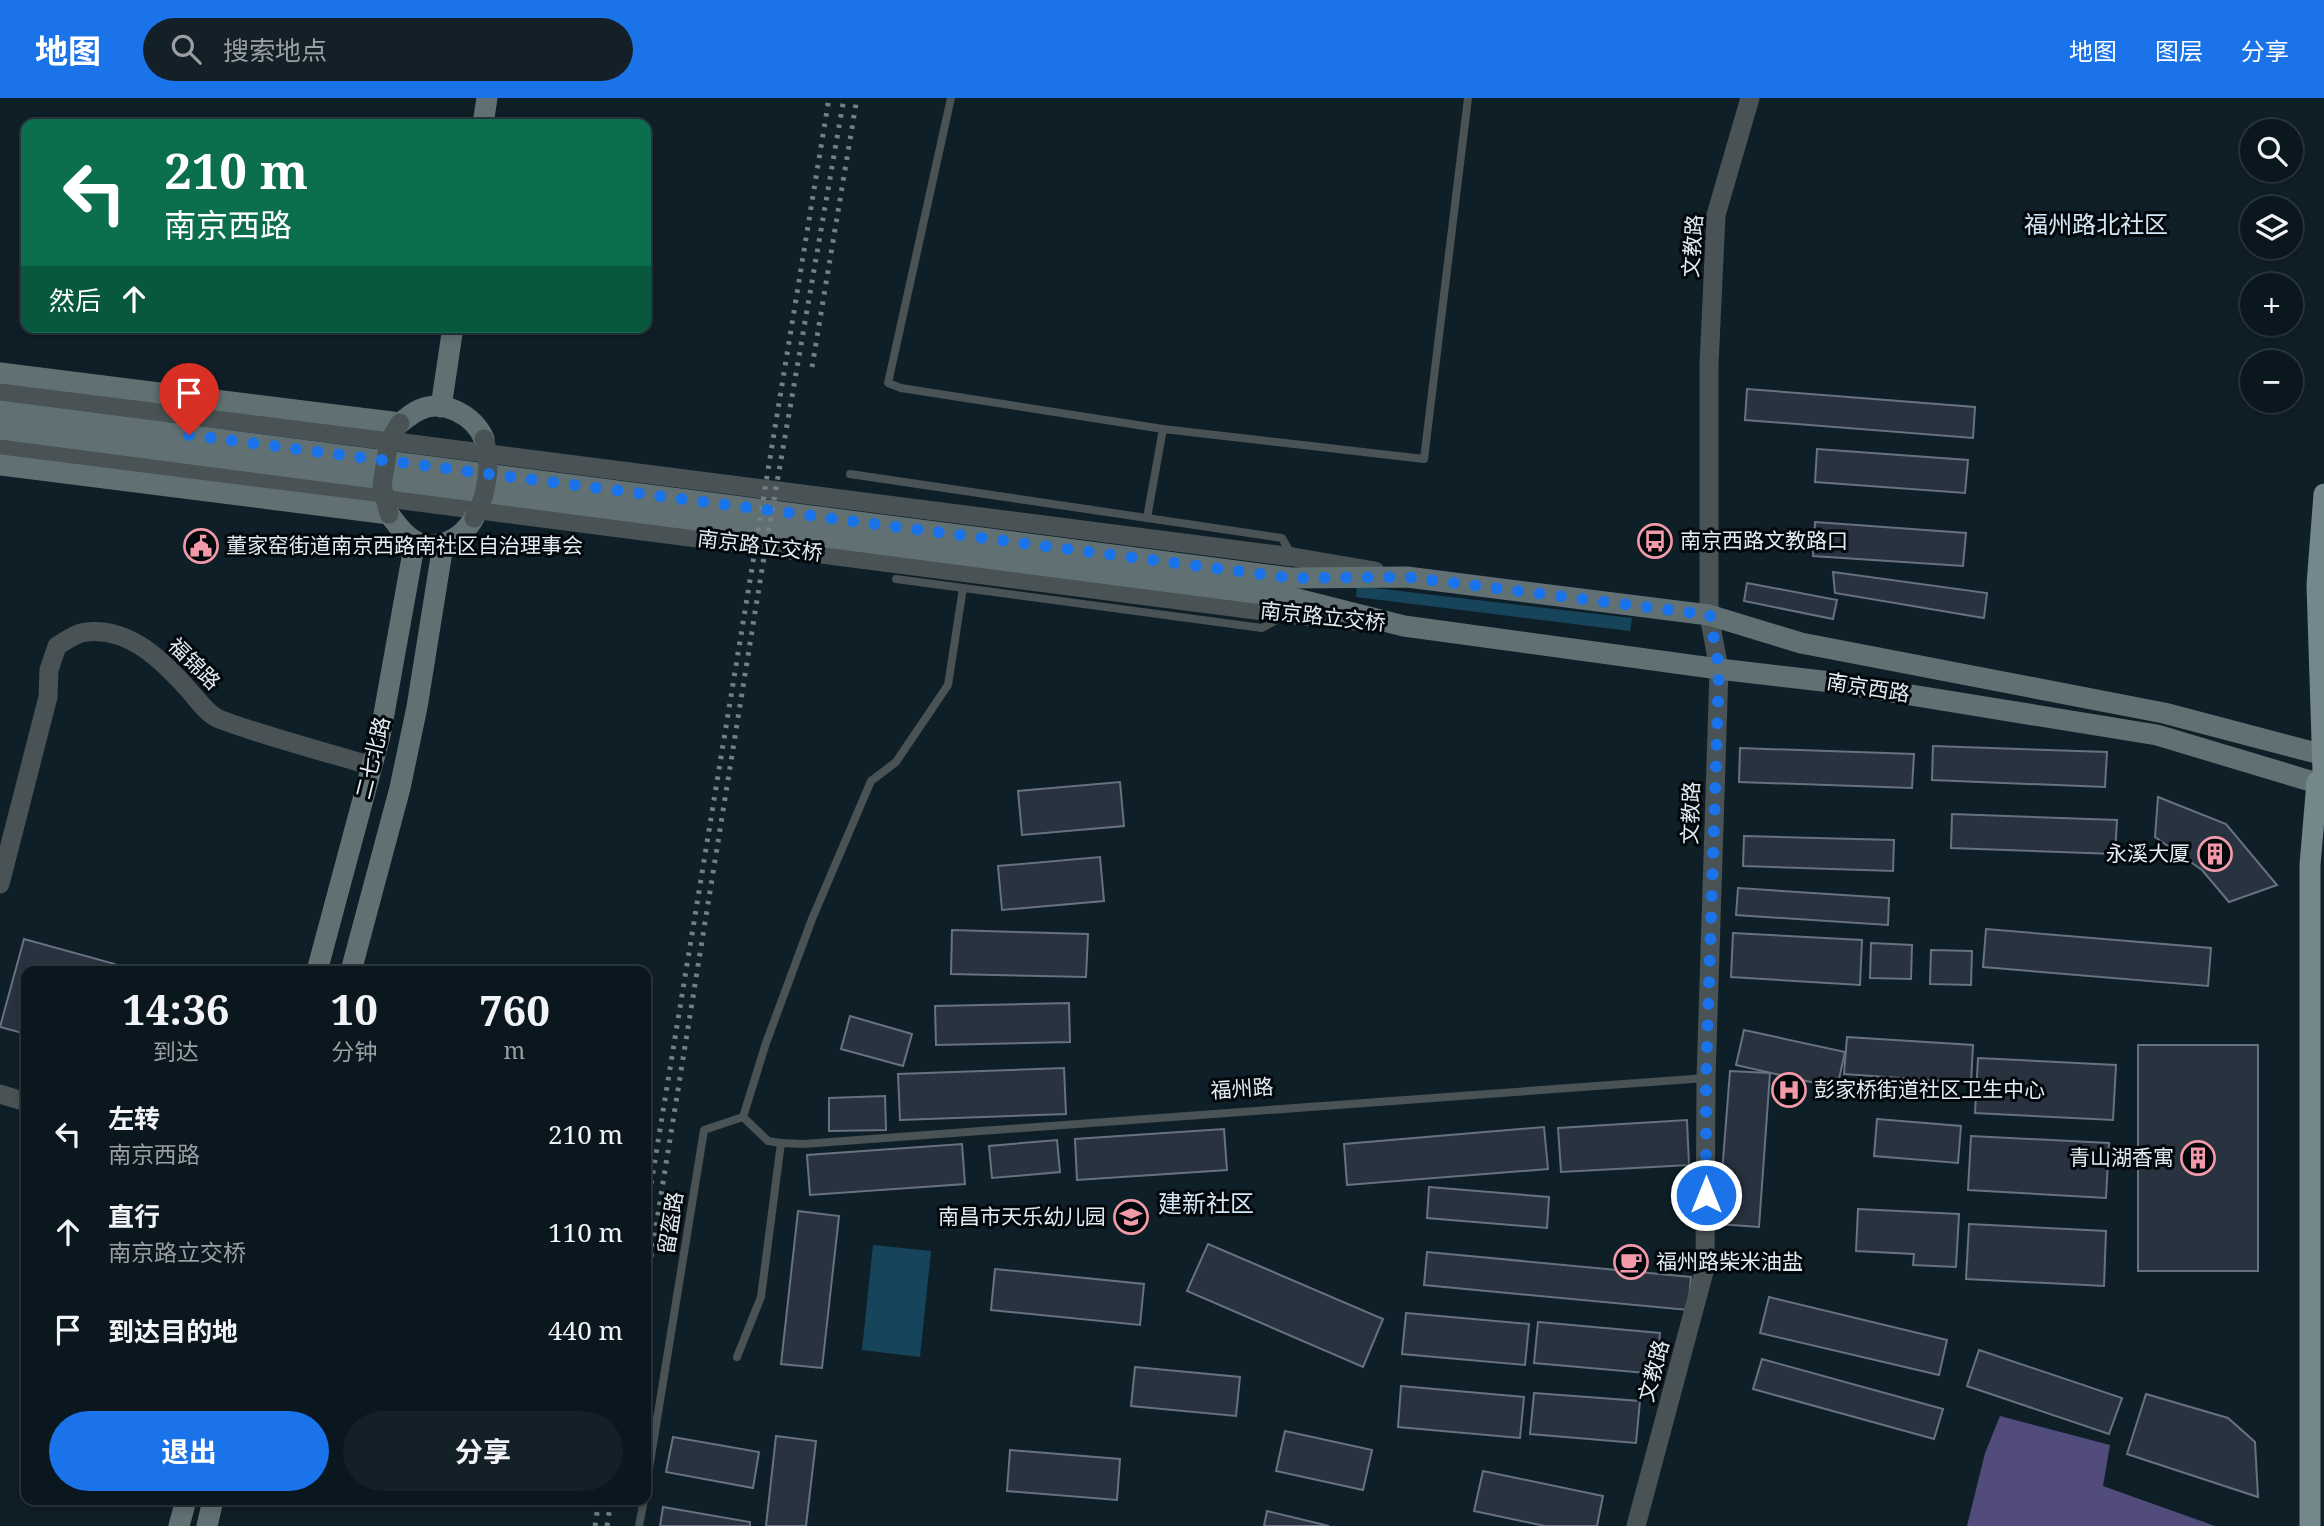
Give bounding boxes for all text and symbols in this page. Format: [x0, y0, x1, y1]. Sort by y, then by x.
search box [143, 18, 633, 81]
text: 地图 [35, 28, 101, 73]
icon: search [167, 30, 205, 68]
text: 搜索地点 [223, 32, 327, 68]
text: 地图 [2069, 34, 2117, 67]
text: 图层 [2155, 34, 2203, 67]
text: 分享 [2241, 34, 2289, 67]
map controls [2240, 119, 2303, 413]
button: search [2240, 119, 2303, 182]
text: 210 m [164, 137, 308, 203]
icon: left [49, 147, 140, 238]
button: layers [2240, 196, 2303, 259]
text: 南京西路 [164, 203, 292, 246]
district label: 福州路北社区 [2024, 207, 2168, 240]
street label: 文教路 [1676, 214, 1708, 278]
button: + [2240, 273, 2303, 336]
icon: ahead [115, 280, 153, 318]
text: 然后 [49, 282, 101, 318]
button: − [2240, 350, 2303, 413]
pin [159, 363, 219, 435]
icon: arrive [170, 374, 208, 412]
bus stop icon: 南京西路文教路口 [1636, 522, 1674, 560]
street label: 南京路立交桥 [696, 523, 824, 567]
place label: 南京西路文教路口 [1680, 526, 1848, 554]
public building icon: 董家窑街道南京西路南社区自治理事会 [182, 527, 220, 565]
place label: 董家窑街道南京西路南社区自治理事会 [226, 531, 583, 559]
street label: 南京路立交桥 [1259, 595, 1387, 637]
street label: 福锦路 [163, 631, 227, 695]
street label: 南京西路 [1824, 667, 1912, 707]
street label: 二七北路 [348, 714, 396, 802]
street label: 文教路 [1675, 781, 1705, 845]
building icon: 永溪大厦 [2196, 835, 2234, 873]
place label: 永溪大厦 [2106, 839, 2190, 867]
text: 14:36 [122, 980, 230, 1037]
text: 10 [331, 980, 378, 1037]
text: 760 [479, 981, 550, 1038]
text: m [504, 1034, 525, 1066]
text: 到达 [153, 1035, 199, 1067]
text: 分钟 [331, 1035, 377, 1067]
hospital icon: 彭家桥街道社区卫生中心 [1770, 1071, 1808, 1109]
street label: 福州路 [1210, 1072, 1274, 1104]
place label: 彭家桥街道社区卫生中心 [1814, 1075, 2045, 1103]
text: 左转 [108, 1100, 160, 1136]
icon: left [49, 1115, 87, 1153]
text: 210 m [548, 1116, 623, 1152]
text: 南京西路 [108, 1138, 200, 1170]
building icon: 青山湖香寓 [2179, 1139, 2217, 1177]
place label: 青山湖香寓 [2069, 1143, 2174, 1171]
position arrow [1669, 1158, 1743, 1232]
district label: 建新社区 [1158, 1186, 1254, 1219]
street label: 留盔路 [651, 1190, 689, 1256]
text: 直行 [108, 1198, 160, 1234]
school or university icon: 南昌市天乐幼儿园 [1112, 1198, 1150, 1236]
place label: 南昌市天乐幼儿园 [938, 1202, 1106, 1230]
icon: ahead [49, 1213, 87, 1251]
text: 110 m [548, 1214, 623, 1250]
text: 南京路立交桥 [108, 1236, 246, 1268]
cafe icon: 福州路柴米油盐 [1612, 1243, 1650, 1281]
place label: 福州路柴米油盐 [1656, 1247, 1803, 1275]
icon: arrive [49, 1311, 87, 1349]
text: 440 m [548, 1312, 623, 1348]
text: 到达目的地 [108, 1313, 238, 1349]
street label: 文教路 [1631, 1337, 1675, 1405]
button: 退出 [49, 1411, 329, 1491]
button: 分享 [343, 1411, 623, 1491]

